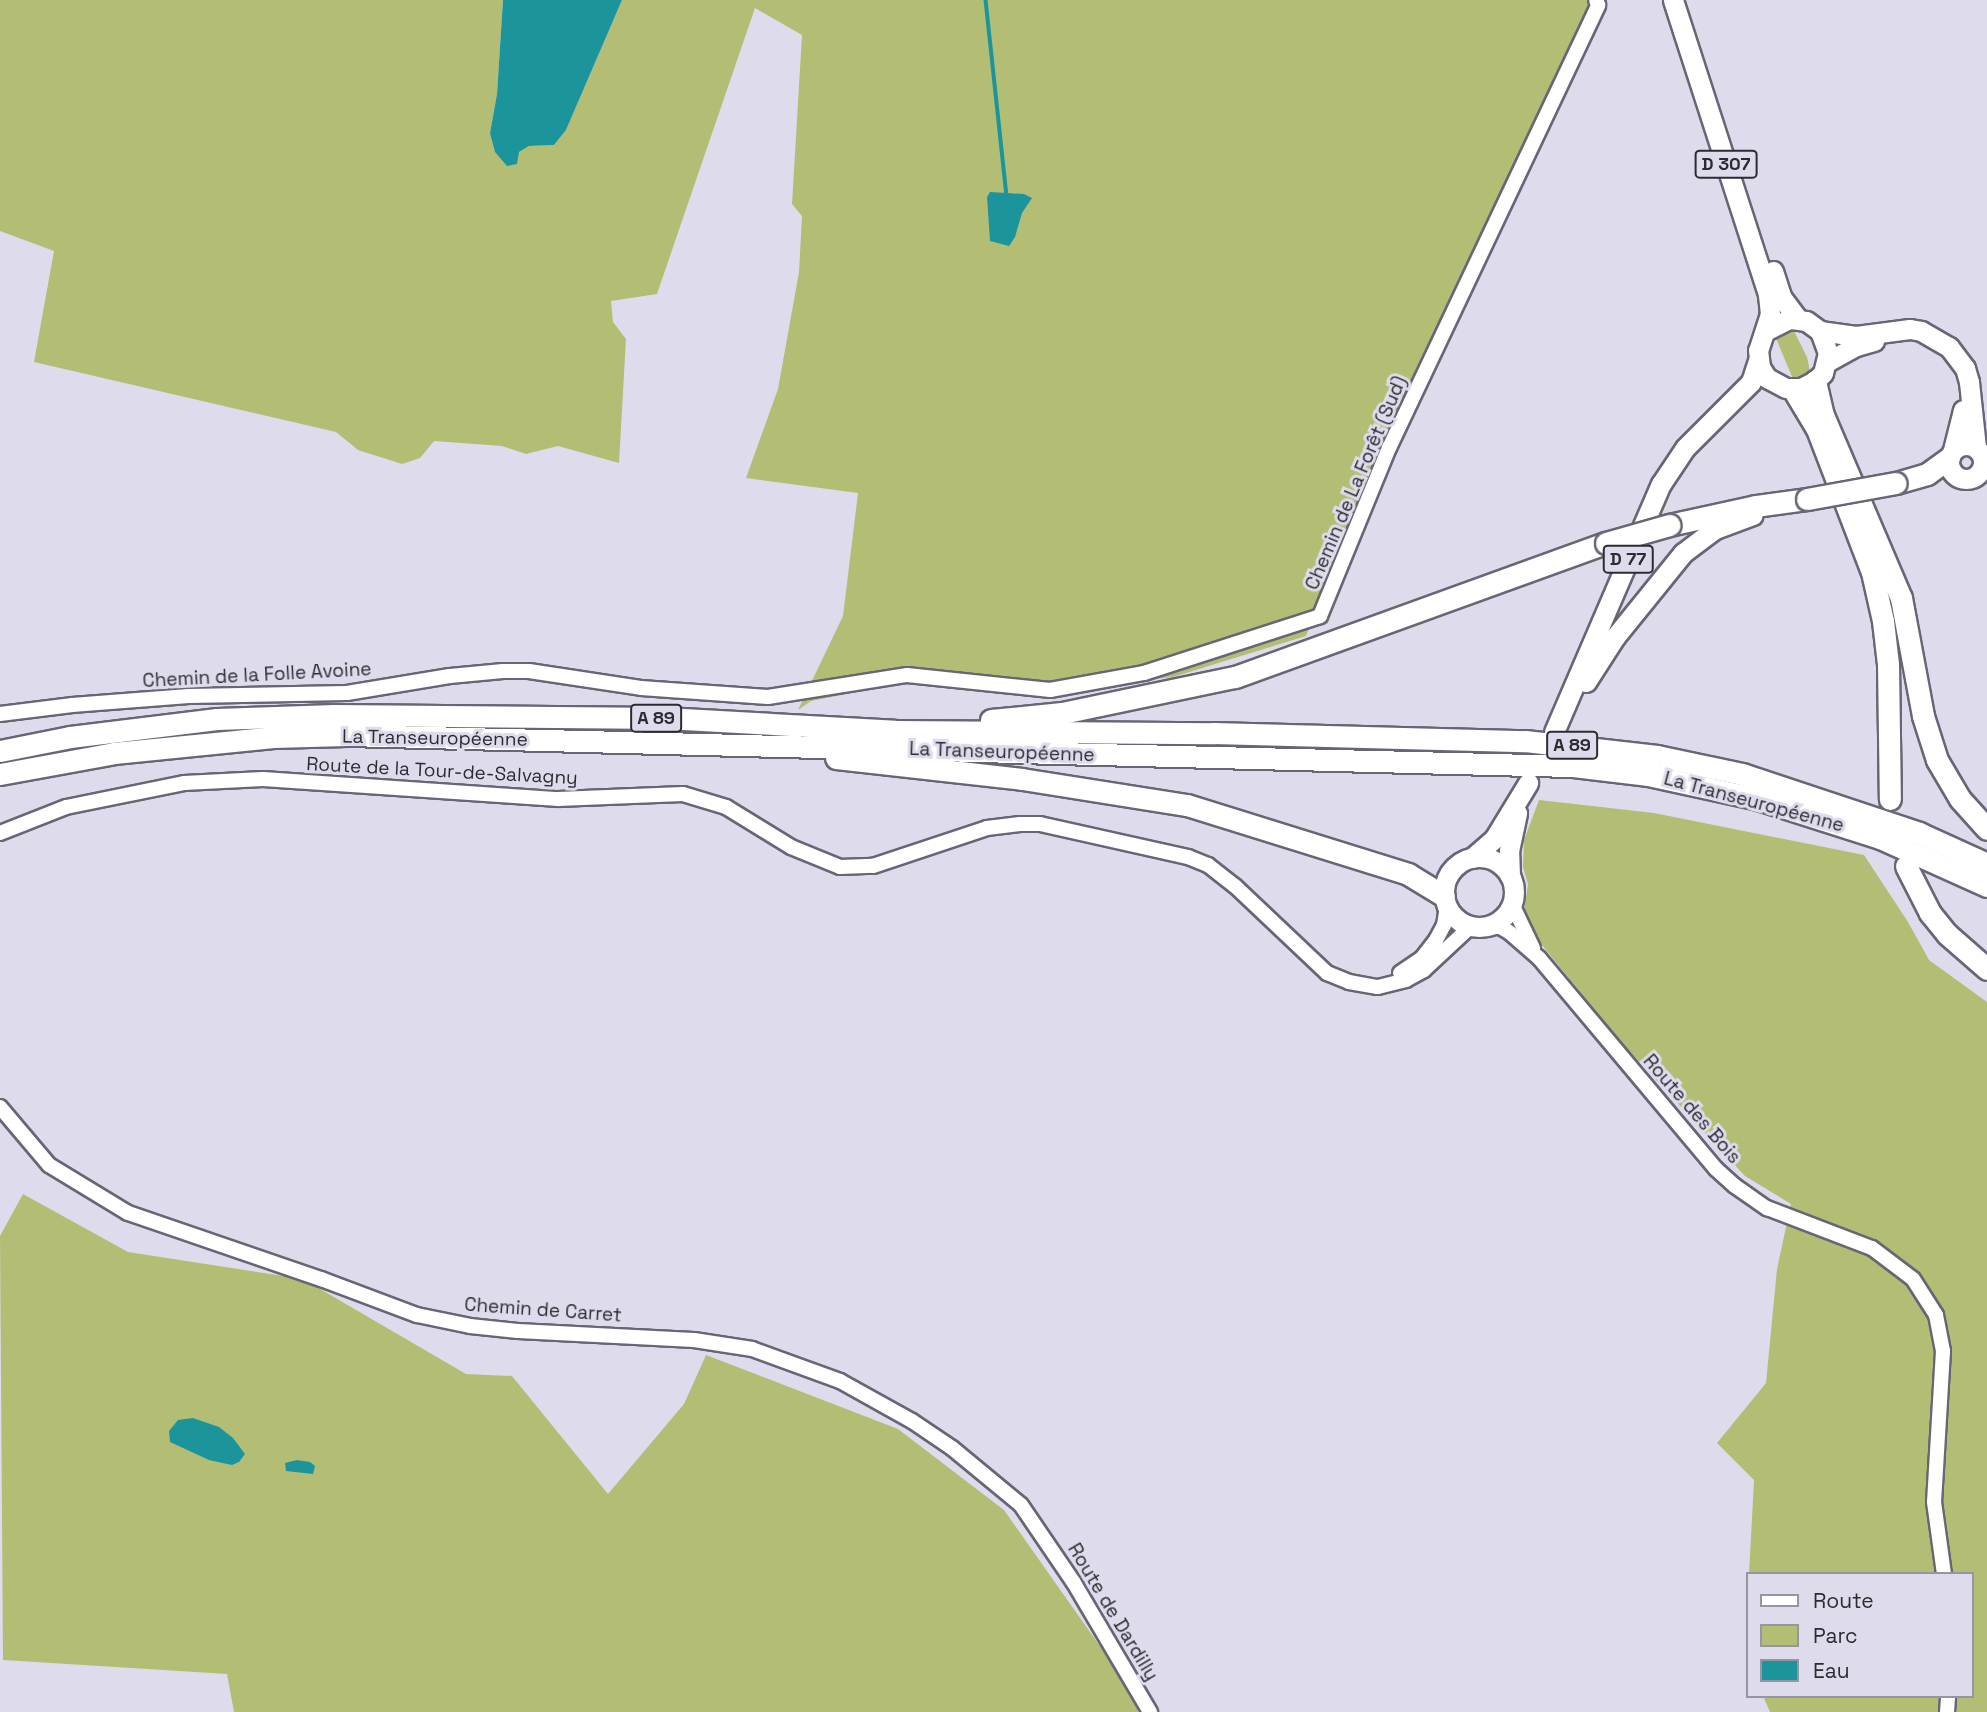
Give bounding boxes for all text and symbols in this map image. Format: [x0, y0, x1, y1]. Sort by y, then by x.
road number: D 307 [1694, 149, 1758, 178]
street label: Chemin de La Forêt (Sud) [1301, 373, 1411, 593]
road number: D 77 [1602, 544, 1654, 574]
street label: Chemin de la Folle Avoine [142, 658, 372, 692]
road number: A 89 [630, 704, 682, 732]
street label: La Transeuropéenne [342, 725, 528, 751]
road number: A 89 [1546, 730, 1598, 760]
street label: La Transeuropéenne [909, 737, 1095, 767]
street label: Route de la Tour-de-Salvagny [306, 752, 578, 790]
street label: La Transeuropéenne [1661, 767, 1847, 837]
street label: Route des Bois [1638, 1050, 1746, 1168]
street label: Chemin de Carret [464, 1293, 622, 1327]
street label: Route de Dardilly [1063, 1539, 1163, 1685]
legend [1745, 1572, 1973, 1698]
text: Route [1813, 1587, 1874, 1614]
text: Parc [1813, 1622, 1858, 1649]
text: Eau [1813, 1657, 1850, 1684]

